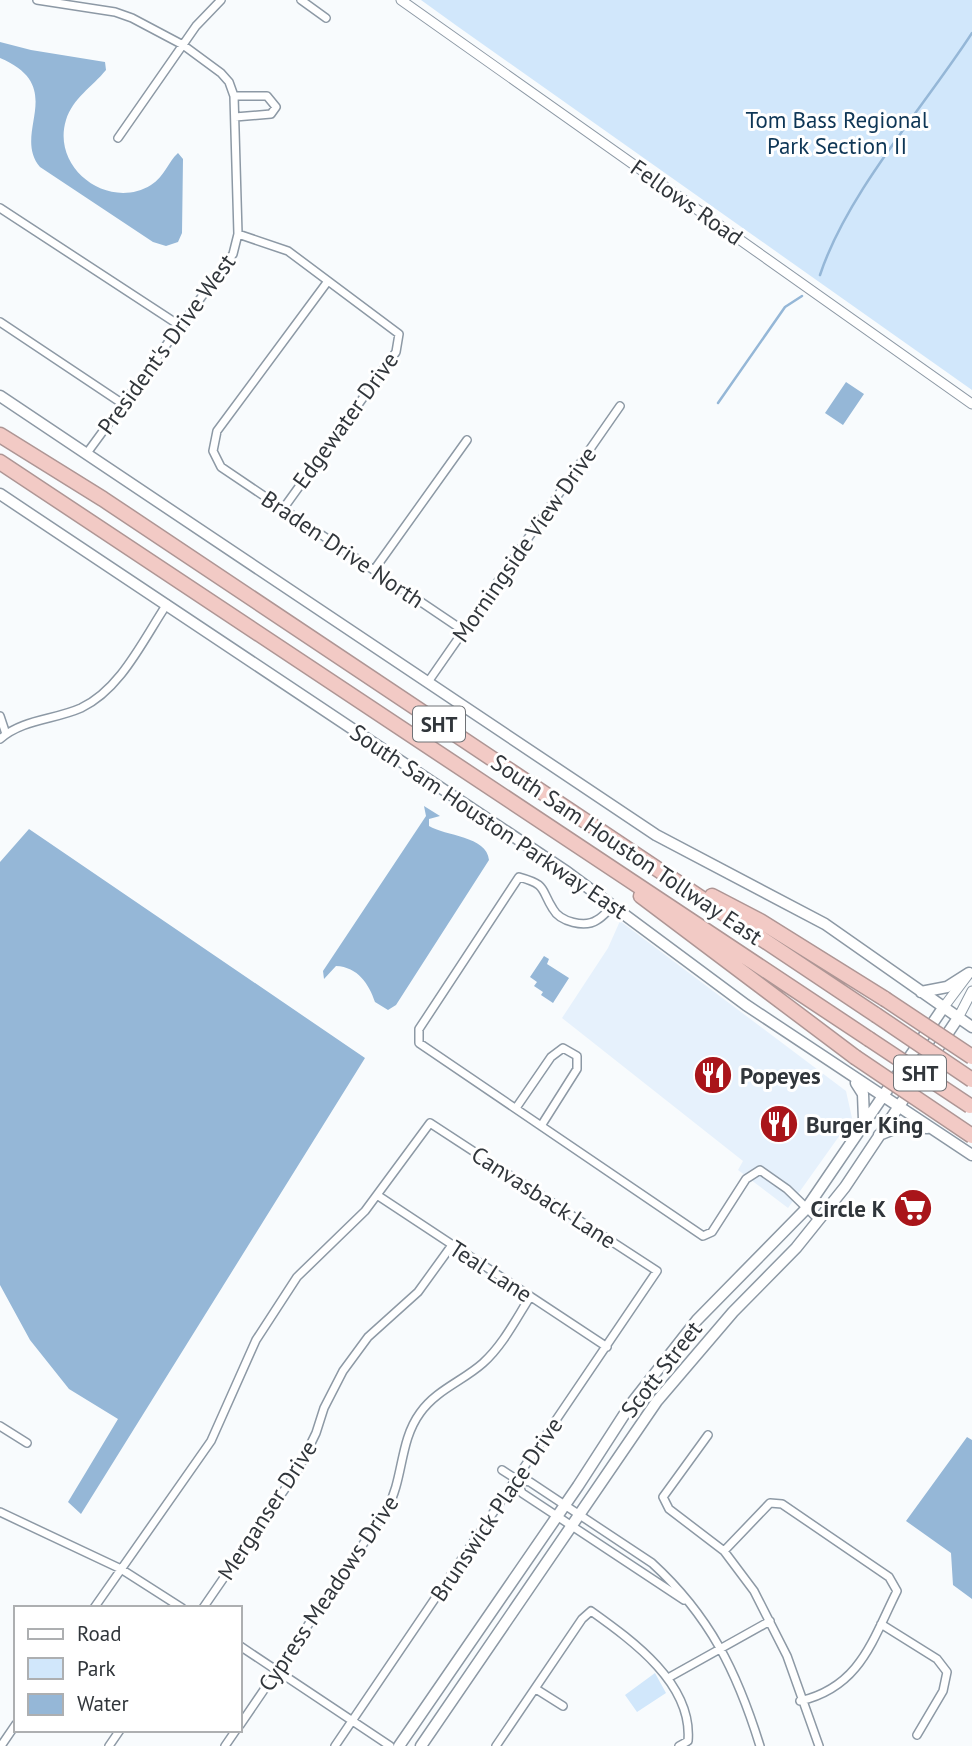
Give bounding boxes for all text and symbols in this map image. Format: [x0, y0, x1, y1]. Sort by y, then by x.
park label: Tom Bass Regional Park Section II [746, 105, 929, 160]
street label: Fellows Road [625, 153, 749, 251]
street label: President's Drive West [91, 248, 241, 440]
street label: Edgewater Drive [286, 346, 404, 494]
street label: Morningside View Drive [446, 441, 602, 647]
street label: Braden Drive North [256, 484, 430, 614]
road number: SHT [413, 706, 465, 742]
street label: South Sam Houston Parkway East [345, 717, 633, 925]
street label: South Sam Houston Tollway East [486, 747, 768, 951]
restaurant icon: Popeyes [692, 1054, 734, 1096]
road number: SHT [894, 1056, 946, 1090]
place label: Popeyes [740, 1061, 821, 1090]
restaurant icon: Burger King [758, 1103, 800, 1145]
place label: Burger King [806, 1110, 923, 1139]
street label: Canvasback Lane [466, 1139, 622, 1255]
supermarket icon: Circle K [892, 1187, 934, 1229]
place label: Circle K [810, 1194, 886, 1223]
street label: Teal Lane [444, 1234, 538, 1308]
street label: Scott Street [614, 1315, 708, 1423]
street label: Brunswick Place Drive [424, 1411, 568, 1607]
street label: Merganser Drive [211, 1435, 323, 1585]
street label: Cypress Meadows Drive [252, 1489, 404, 1697]
legend [14, 1606, 242, 1732]
text: Road [77, 1620, 121, 1647]
text: Park [77, 1655, 116, 1682]
text: Water [77, 1690, 129, 1717]

